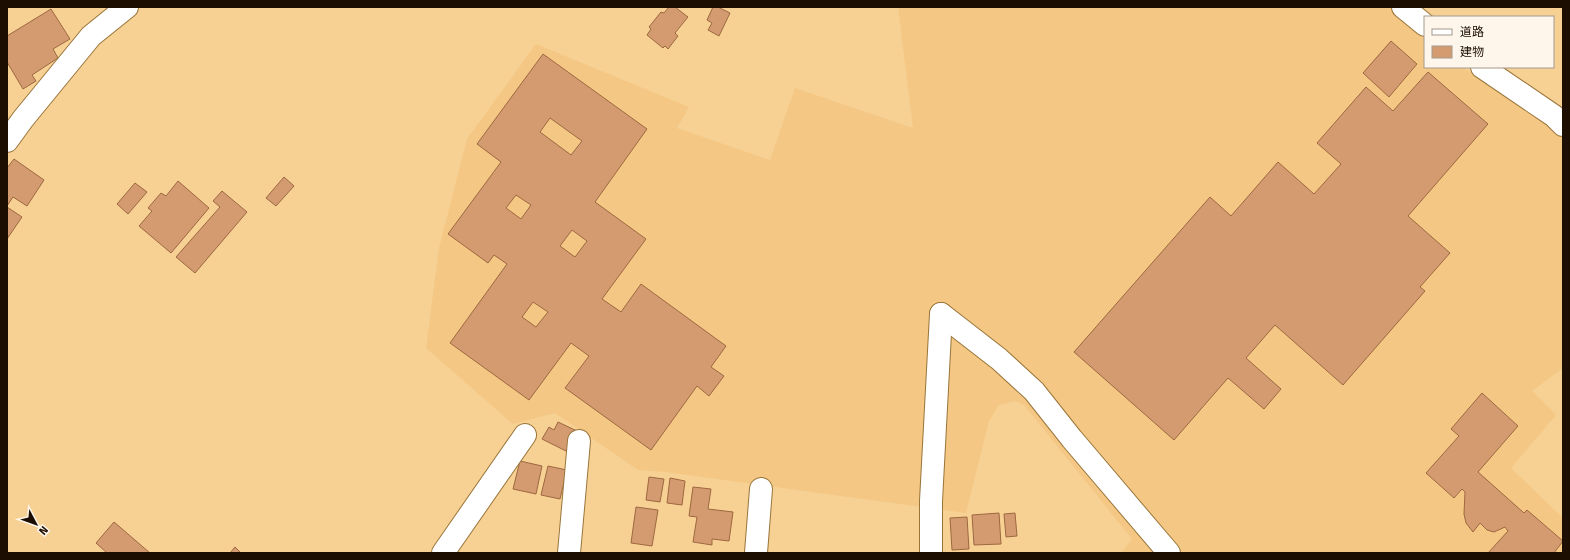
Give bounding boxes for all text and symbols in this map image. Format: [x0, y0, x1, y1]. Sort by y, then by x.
legend [1424, 16, 1554, 68]
text: 道路 [1460, 25, 1484, 39]
text: 建物 [1460, 45, 1484, 59]
north arrow [16, 504, 56, 544]
text: N [36, 523, 50, 537]

